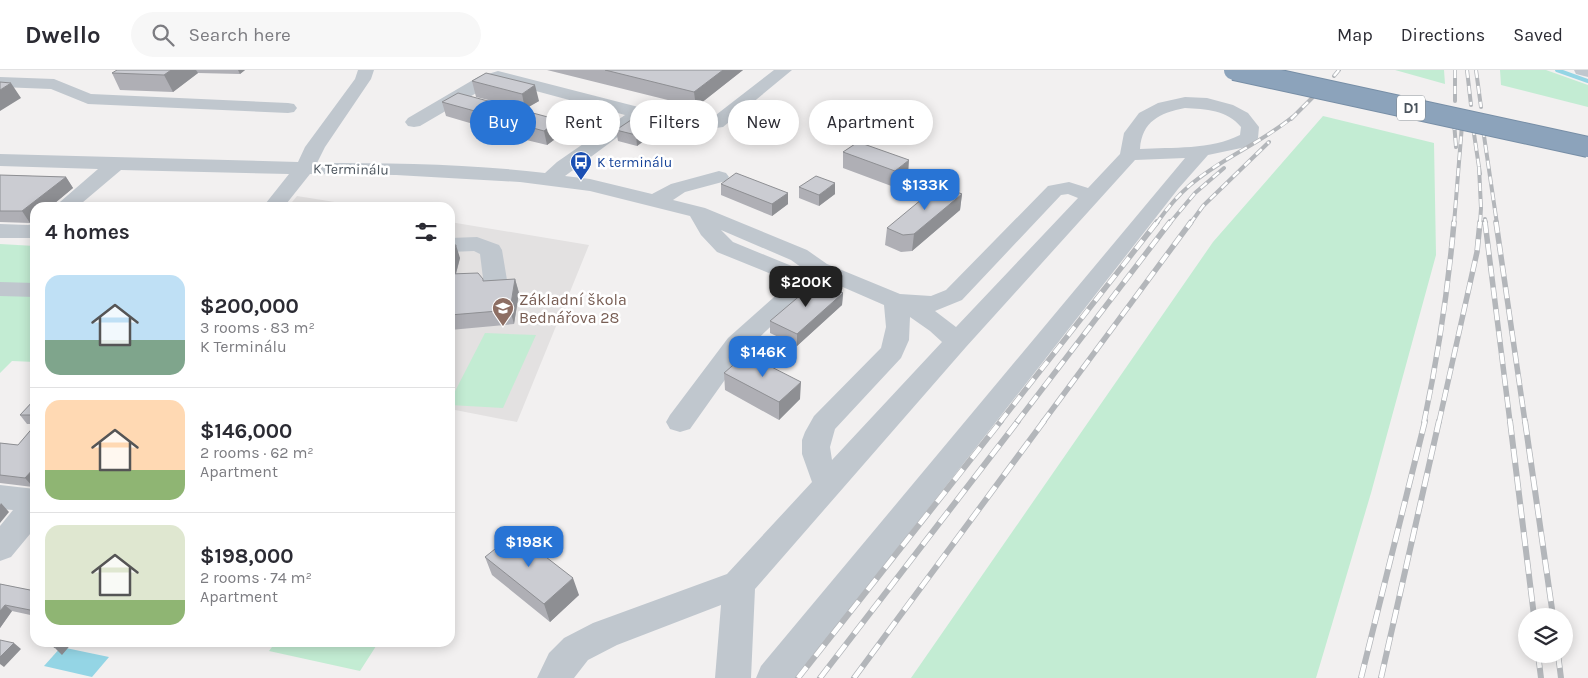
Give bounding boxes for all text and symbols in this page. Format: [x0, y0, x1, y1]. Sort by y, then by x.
search box [131, 12, 481, 57]
text: Dwello [25, 21, 101, 49]
icon: search [149, 21, 177, 49]
text: Search here [189, 24, 291, 46]
text: Map [1337, 24, 1373, 46]
text: Directions [1401, 24, 1485, 46]
text: Saved [1513, 24, 1563, 46]
road number: D1 [1397, 96, 1425, 120]
chip: Buy [470, 100, 536, 145]
chip: Rent [546, 100, 620, 145]
chip: Filters [630, 100, 718, 145]
chip: New [728, 100, 799, 145]
chip: Apartment [809, 100, 933, 145]
bus stop icon: K terminálu [569, 150, 593, 181]
place label: K terminálu [597, 154, 672, 171]
street label: K Terminálu [313, 160, 389, 179]
pin: $133K [890, 168, 960, 211]
text: $133K [901, 175, 949, 194]
icon: filters [412, 218, 440, 246]
text: 4 homes [45, 220, 130, 244]
pin: $200K [771, 266, 841, 308]
text: $200K [780, 272, 832, 291]
place label: Základní škola Bednářova 28 [519, 290, 627, 327]
text: $200,000 [200, 294, 299, 318]
icon: home [85, 295, 145, 355]
school or university icon: Základní škola Bednářova 28 [491, 296, 515, 327]
text: 3 rooms · 83 m² [200, 318, 315, 337]
pin: $146K [728, 336, 798, 378]
text: K Terminálu [200, 337, 287, 356]
text: $146K [740, 342, 786, 361]
text: $146,000 [200, 419, 292, 443]
icon: home [85, 420, 145, 480]
text: 2 rooms · 62 m² [200, 443, 314, 462]
text: Apartment [200, 462, 278, 481]
pin: $198K [494, 526, 564, 568]
text: $198K [505, 532, 553, 551]
text: $198,000 [200, 544, 294, 568]
icon: home [85, 545, 145, 605]
text: 2 rooms · 74 m² [200, 568, 312, 587]
text: Apartment [200, 587, 278, 606]
map controls [1518, 608, 1573, 663]
button: layers [1518, 608, 1573, 663]

